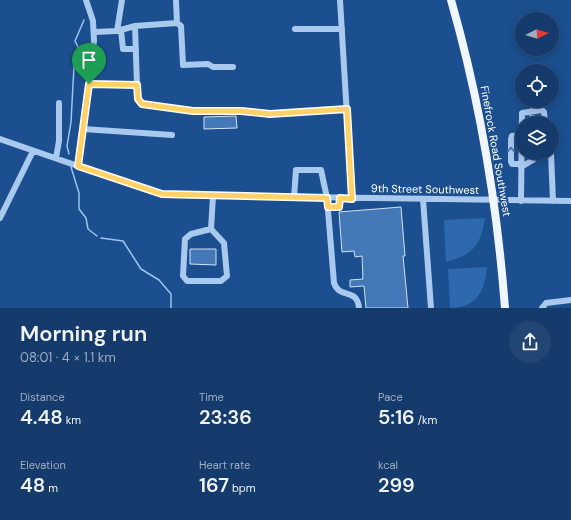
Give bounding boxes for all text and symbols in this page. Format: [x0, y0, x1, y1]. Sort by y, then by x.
north arrow [515, 12, 559, 56]
map controls [515, 12, 559, 160]
pin [72, 43, 106, 84]
icon: arrive [78, 49, 100, 71]
button: locate [515, 64, 559, 108]
street label: Finefrock Road Southwest [478, 85, 514, 217]
button: layers [515, 116, 559, 160]
one-way arrow [507, 147, 515, 153]
street label: 9th Street Southwest [371, 181, 479, 197]
text: Morning run [20, 319, 147, 348]
button: share [509, 321, 551, 363]
text: 08:01 · 4 × 1.1 km [20, 349, 116, 366]
text: Distance [20, 390, 65, 404]
text: Time [199, 390, 224, 404]
text: Pace [378, 390, 403, 404]
text: 4.48 [20, 404, 63, 430]
text: 23:36 [199, 404, 252, 430]
text: 5:16 [378, 404, 415, 430]
text: km [63, 413, 81, 427]
text: /km [415, 413, 437, 427]
text: Elevation [20, 458, 66, 472]
text: Heart rate [199, 458, 250, 472]
text: kcal [378, 458, 398, 472]
text: 48 [20, 472, 45, 498]
text: 167 [199, 472, 229, 498]
text: 299 [378, 472, 415, 498]
text: m [45, 481, 58, 495]
text: bpm [229, 481, 256, 495]

